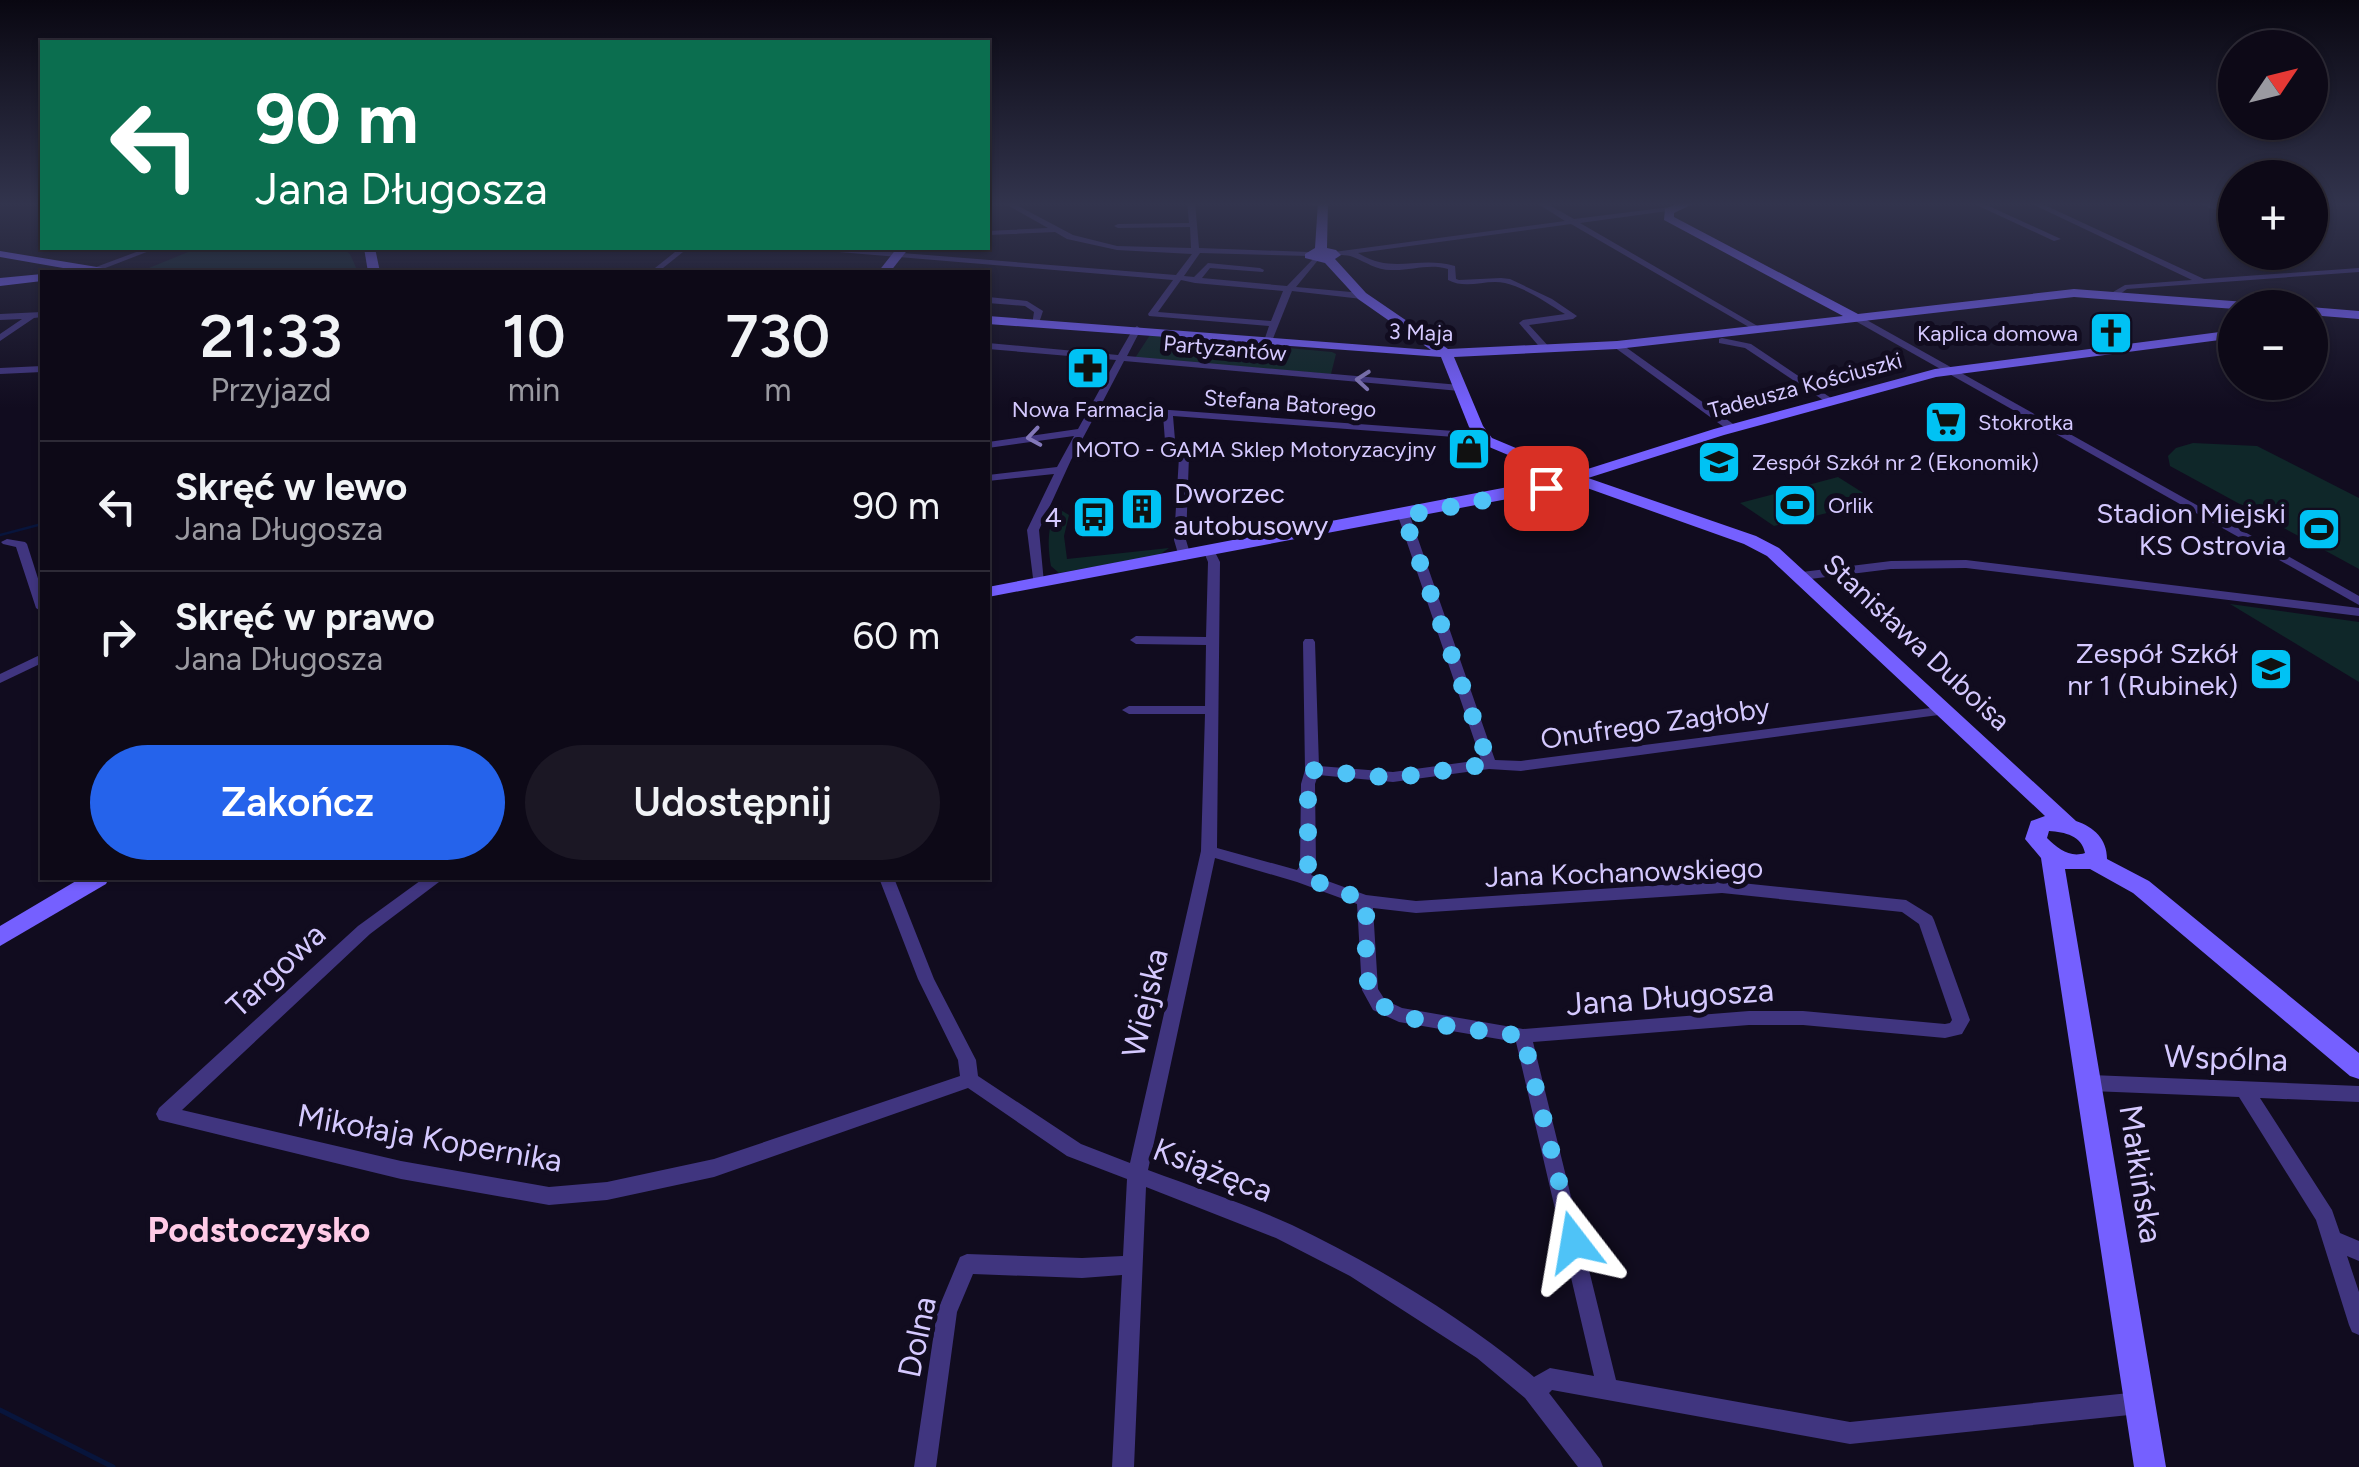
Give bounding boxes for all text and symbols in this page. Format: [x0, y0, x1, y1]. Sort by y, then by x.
north arrow [2218, 30, 2328, 140]
map controls [2218, 30, 2328, 400]
text: 90 m [255, 76, 419, 161]
icon: left [90, 80, 220, 210]
button: + [2218, 160, 2328, 270]
text: Jana Długosza [255, 161, 548, 215]
button: − [2218, 290, 2328, 400]
text: 21:33 [200, 300, 342, 372]
text: 10 [502, 300, 566, 372]
text: 730 [726, 300, 830, 372]
church icon: Kaplica domowa [2088, 310, 2134, 356]
street label: 3 Maja [1388, 318, 1454, 347]
place label: Kaplica domowa [1917, 320, 2078, 347]
street label: Partyzantów [1162, 330, 1288, 367]
pharmacy icon: Nowa Farmacja [1065, 345, 1111, 391]
street label: Tadeusza Kościuszki [1705, 347, 1905, 424]
one-way arrow [1354, 369, 1370, 391]
text: Przyjazd [210, 371, 332, 409]
text: min [508, 371, 560, 409]
text: m [764, 371, 792, 409]
street label: Stefana Batorego [1203, 384, 1377, 423]
place label: Nowa Farmacja [1012, 396, 1164, 423]
supermarket icon: Stokrotka [1923, 399, 1969, 445]
place label: Stokrotka [1978, 409, 2073, 436]
one-way arrow [1026, 426, 1042, 447]
shop icon: MOTO - GAMA Sklep Motoryzacyjny [1446, 426, 1492, 472]
place label: MOTO - GAMA Sklep Motoryzacyjny [1075, 436, 1436, 463]
school or university icon: Zespół Szkół nr 2 (Ekonomik) [1696, 439, 1742, 485]
pin [1504, 446, 1589, 531]
place label: Zespół Szkół nr 2 (Ekonomik) [1752, 449, 2039, 476]
icon: arrive [1519, 461, 1574, 516]
text: Skręć w lewo [175, 464, 407, 510]
place label: Dworzec autobusowy [1174, 476, 1329, 542]
icon: left [90, 479, 145, 534]
sports icon: Orlik [1772, 482, 1818, 528]
text: 90 m [852, 483, 940, 529]
building icon: Dworzec autobusowy [1119, 486, 1165, 532]
place label: Orlik [1828, 492, 1873, 519]
bus stop icon: 4 [1071, 494, 1117, 540]
place label: Stadion Miejski KS Ostrovia [2096, 496, 2286, 562]
place label: 4 [1045, 500, 1062, 534]
sports icon: Stadion Miejski KS Ostrovia [2296, 506, 2342, 552]
text: Jana Długosza [175, 510, 383, 548]
street label: Stanisława Duboisa [1816, 547, 2018, 737]
text: Skręć w prawo [175, 594, 435, 640]
icon: right [90, 609, 145, 664]
text: 60 m [852, 613, 940, 659]
place label: Zespół Szkół nr 1 (Rubinek) [2067, 636, 2238, 702]
text: Jana Długosza [175, 640, 383, 678]
school or university icon: Zespół Szkół nr 1 (Rubinek) [2248, 646, 2294, 692]
street label: Onufrego Zagłoby [1538, 690, 1772, 756]
button: Zakończ [90, 745, 505, 860]
button: Udostępnij [525, 745, 940, 860]
street label: Jana Kochanowskiego [1484, 850, 1764, 894]
street label: Targowa [219, 915, 333, 1025]
street label: Wiejska [1114, 945, 1176, 1061]
street label: Jana Długosza [1565, 971, 1775, 1023]
street label: Wspólna [2163, 1037, 2289, 1079]
street label: Mikołaja Kopernika [295, 1096, 565, 1180]
street label: Małkińska [2111, 1102, 2171, 1246]
street label: Książęca [1148, 1130, 1278, 1210]
position arrow [1522, 1190, 1626, 1294]
district label: Podstoczysko [148, 1209, 370, 1251]
street label: Dolna [890, 1293, 944, 1381]

